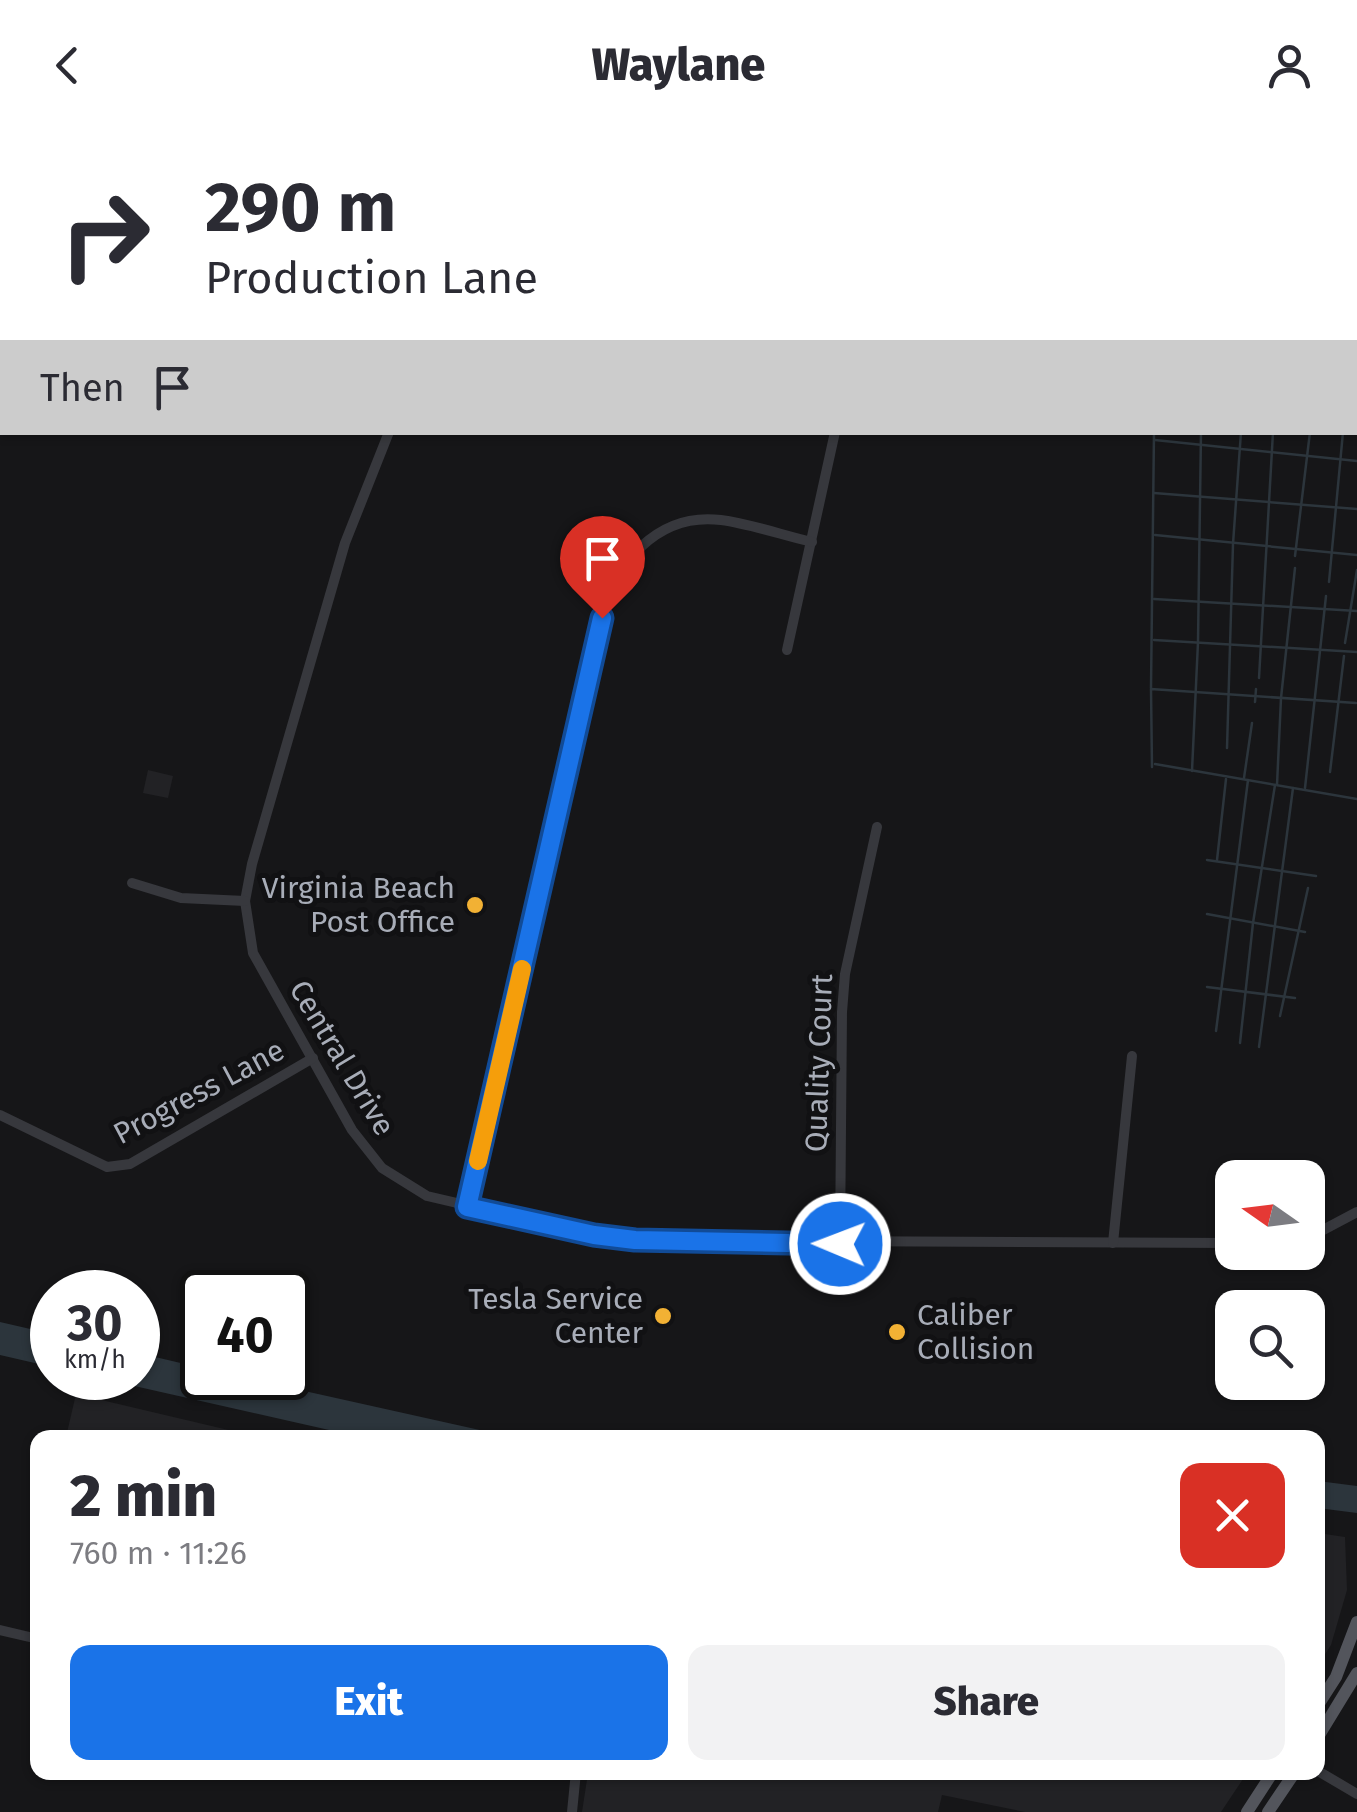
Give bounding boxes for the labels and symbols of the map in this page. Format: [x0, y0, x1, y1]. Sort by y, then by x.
pin [560, 516, 645, 619]
place label: Virginia Beach Post Office [262, 870, 455, 940]
marker: Virginia Beach Post Office [464, 894, 486, 916]
street label: Quality Court [798, 973, 840, 1153]
street label: Central Drive [282, 974, 402, 1142]
street label: Progress Lane [107, 1032, 291, 1152]
north arrow [1215, 1160, 1325, 1270]
position arrow [788, 1192, 892, 1296]
speed limit sign: 40 [180, 1270, 310, 1400]
place label: Tesla Service Center [468, 1281, 643, 1351]
place label: Caliber Collision [917, 1297, 1034, 1367]
marker: Tesla Service Center [652, 1305, 674, 1327]
marker: Caliber Collision [886, 1321, 908, 1343]

